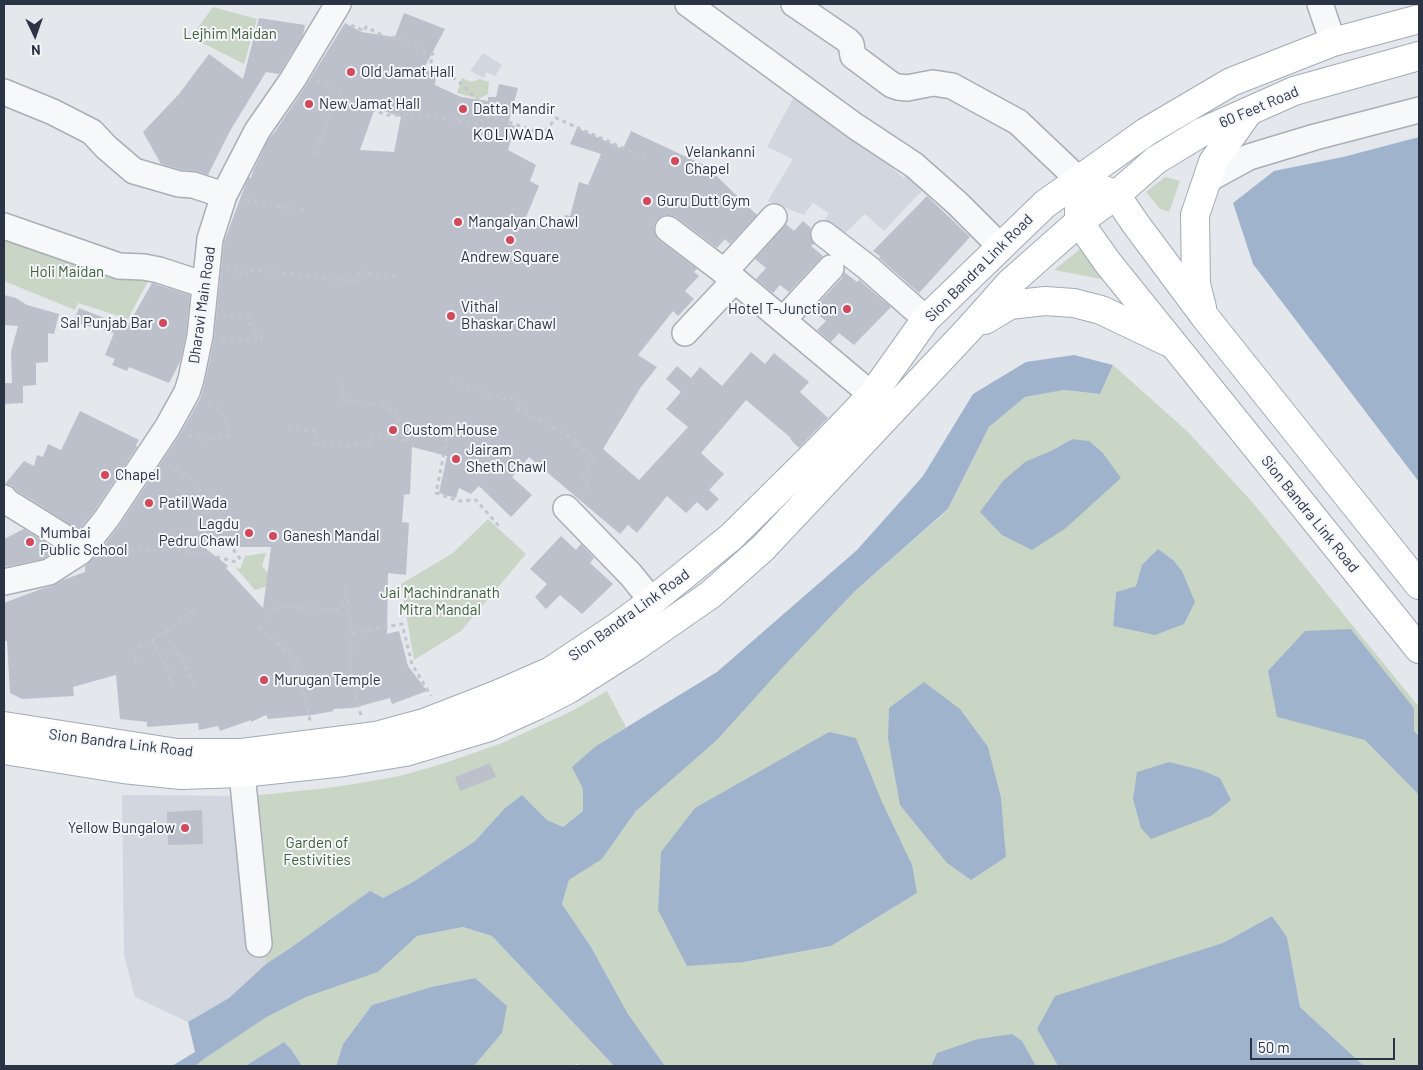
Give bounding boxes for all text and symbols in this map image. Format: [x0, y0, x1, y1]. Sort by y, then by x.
north arrow [10, 10, 60, 60]
park label: Lejhim Maidan [183, 25, 277, 43]
text: N [31, 42, 41, 59]
place label: Old Jamat Hall [361, 63, 454, 81]
marker: Old Jamat Hall [345, 66, 357, 78]
street label: 60 Feet Road [1217, 82, 1301, 132]
place label: New Jamat Hall [319, 95, 420, 113]
marker: New Jamat Hall [303, 98, 315, 110]
place label: Datta Mandir [473, 100, 555, 118]
marker: Datta Mandir [457, 103, 469, 115]
district label: KOLIWADA [472, 125, 556, 145]
place label: Velankanni Chapel [685, 143, 755, 178]
marker: Velankanni Chapel [669, 155, 681, 167]
place label: Guru Dutt Gym [657, 192, 750, 210]
marker: Guru Dutt Gym [641, 195, 653, 207]
street label: Sion Bandra Link Road [921, 210, 1037, 326]
place label: Mangalyan Chawl [468, 213, 578, 231]
marker: Mangalyan Chawl [452, 216, 464, 228]
marker: Andrew Square [504, 234, 516, 246]
street label: Dharavi Main Road [185, 245, 219, 365]
place label: Andrew Square [461, 248, 559, 266]
park label: Holi Maidan [30, 263, 104, 281]
place label: Vithal Bhaskar Chawl [461, 298, 556, 333]
place label: Hotel T-Junction [728, 300, 837, 318]
marker: Hotel T-Junction [841, 303, 853, 315]
marker: Vithal Bhaskar Chawl [445, 310, 457, 322]
place label: Sal Punjab Bar [60, 314, 153, 332]
marker: Sal Punjab Bar [157, 317, 169, 329]
place label: Custom House [403, 421, 497, 439]
marker: Custom House [387, 424, 399, 436]
place label: Jairam Sheth Chawl [466, 441, 546, 476]
street label: Sion Bandra Link Road [1257, 452, 1363, 576]
marker: Jairam Sheth Chawl [450, 453, 462, 465]
place label: Chapel [115, 466, 159, 484]
marker: Chapel [99, 469, 111, 481]
place label: Patil Wada [159, 494, 227, 512]
marker: Patil Wada [143, 497, 155, 509]
place label: Lagdu Pedru Chawl [159, 515, 239, 550]
place label: Mumbai Public School [40, 524, 128, 559]
marker: Lagdu Pedru Chawl [243, 527, 255, 539]
place label: Ganesh Mandal [283, 527, 380, 545]
marker: Ganesh Mandal [267, 530, 279, 542]
marker: Mumbai Public School [24, 536, 36, 548]
street label: Sion Bandra Link Road [565, 565, 693, 665]
park label: Jai Machindranath Mitra Mandal [380, 584, 500, 619]
place label: Murugan Temple [274, 671, 381, 689]
marker: Murugan Temple [258, 674, 270, 686]
street label: Sion Bandra Link Road [48, 725, 194, 761]
place label: Yellow Bungalow [68, 819, 175, 837]
marker: Yellow Bungalow [179, 822, 191, 834]
park label: Garden of Festivities [283, 834, 351, 869]
scale bar [1253, 1028, 1398, 1060]
text: 50 m [1258, 1038, 1290, 1056]

